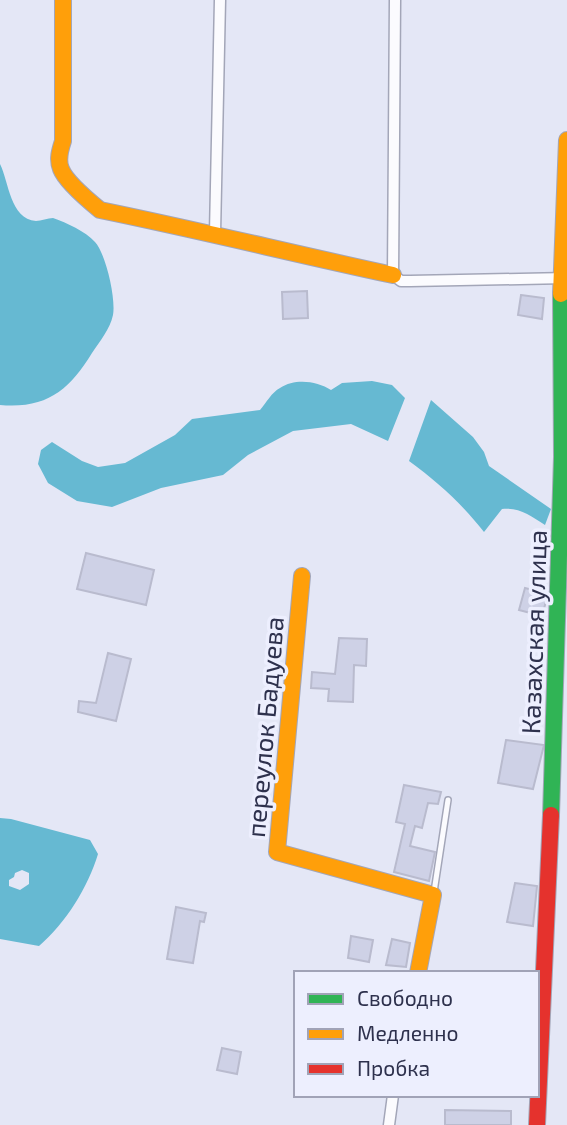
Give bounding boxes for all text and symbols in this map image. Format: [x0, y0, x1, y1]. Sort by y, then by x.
street label: Казахская улица [514, 529, 553, 735]
street label: переулок Бадуева [239, 615, 290, 839]
legend [294, 971, 539, 1097]
text: Свободно [357, 985, 453, 1010]
text: Медленно [357, 1020, 459, 1045]
text: Пробка [357, 1055, 430, 1080]

